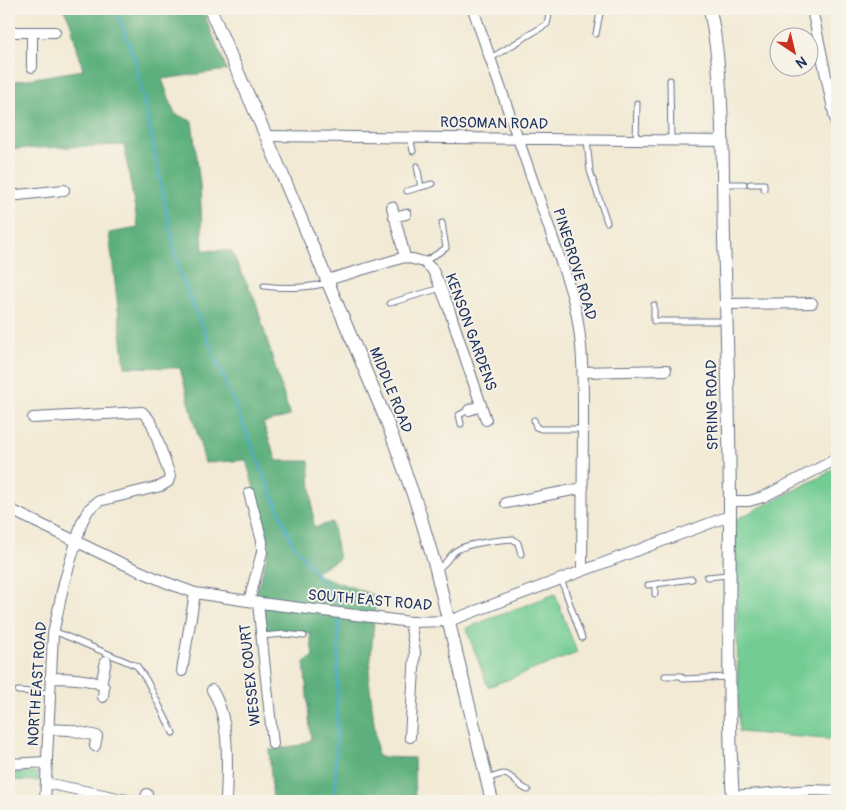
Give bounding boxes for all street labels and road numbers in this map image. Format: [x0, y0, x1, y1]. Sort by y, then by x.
street label: ROSOMAN ROAD [440, 113, 548, 134]
street label: PINEGROVE ROAD [548, 206, 601, 322]
street label: KENSON GARDENS [440, 271, 501, 394]
street label: MIDDLE ROAD [365, 345, 416, 436]
street label: SPRING ROAD [702, 360, 723, 450]
street label: SOUTH EAST ROAD [307, 586, 433, 615]
street label: NORTH EAST ROAD [24, 621, 51, 747]
street label: WESSEX COURT [236, 623, 265, 727]

